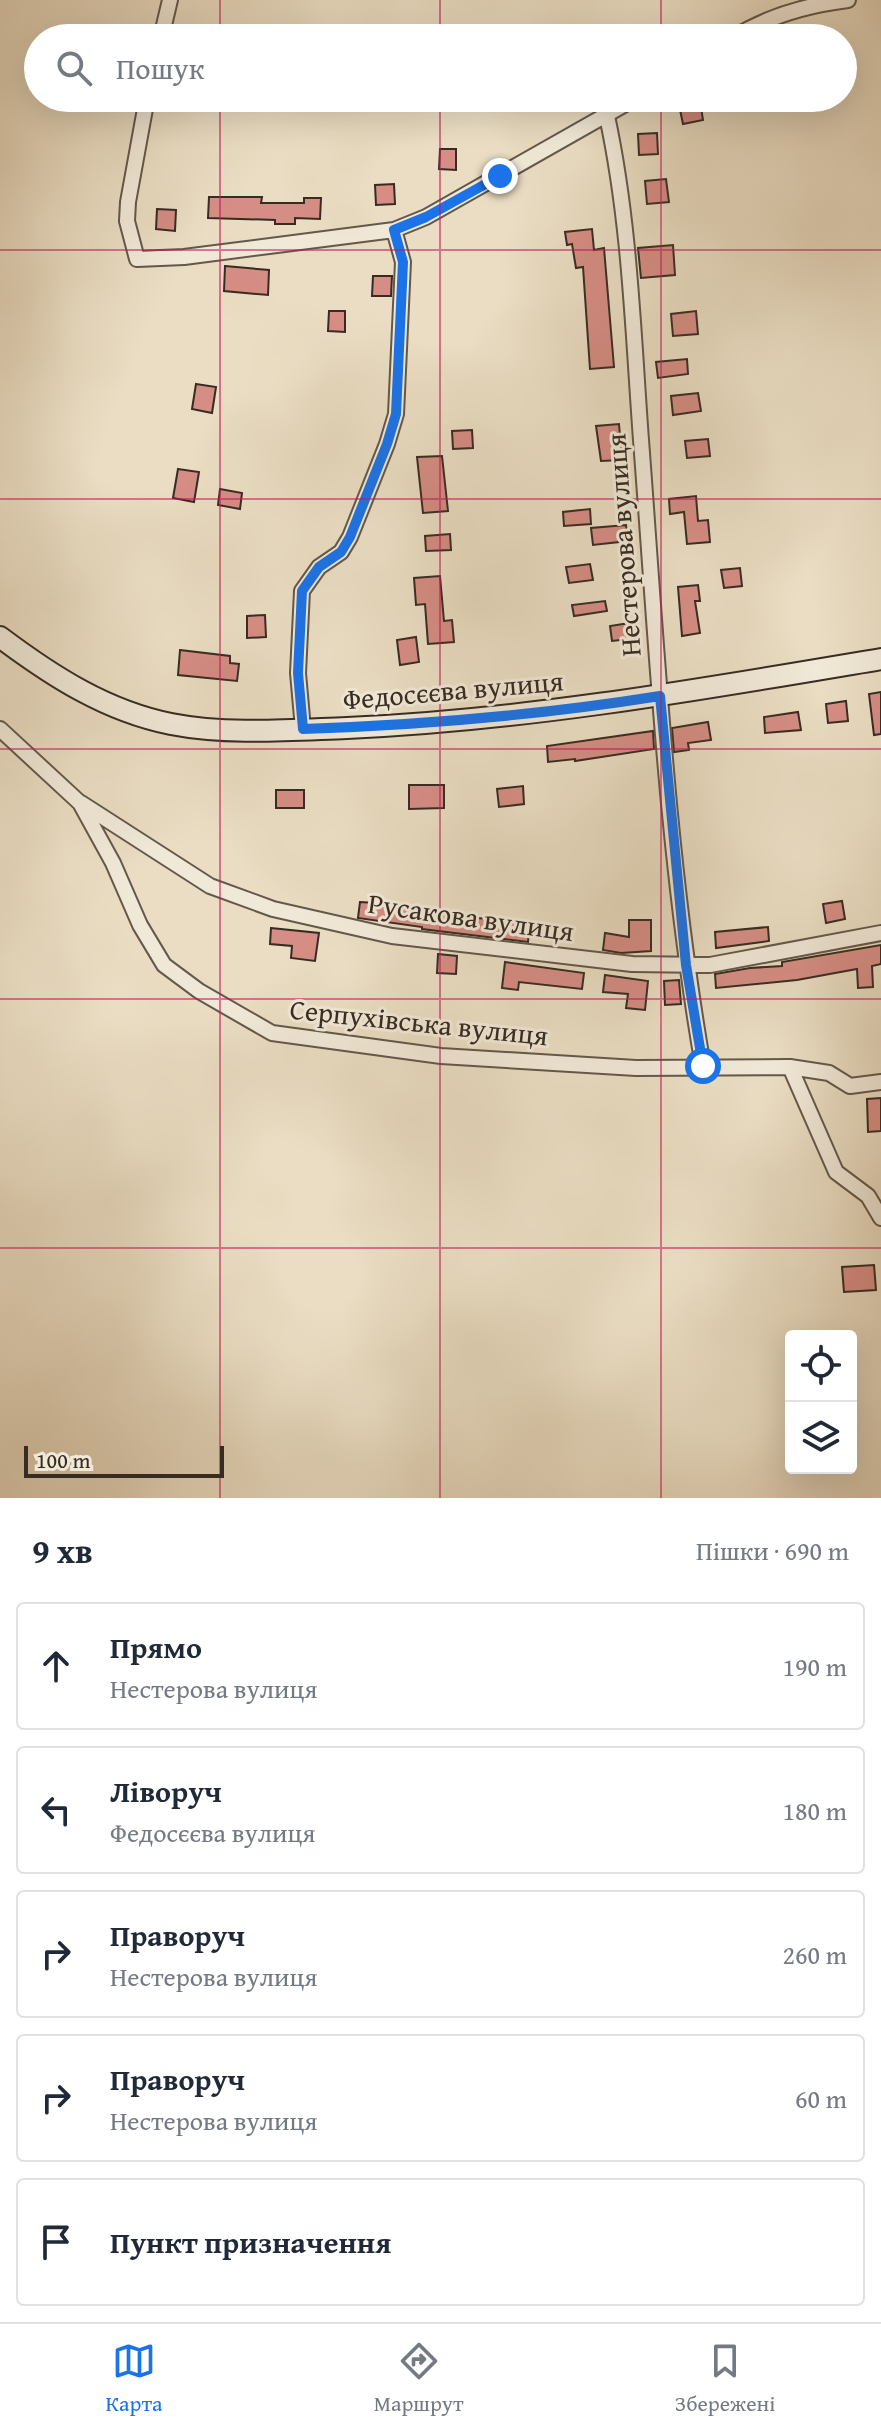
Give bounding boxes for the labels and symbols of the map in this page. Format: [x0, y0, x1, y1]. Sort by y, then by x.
route end [482, 158, 518, 194]
street label: Нестерова вулиця [594, 432, 651, 658]
street label: Федосєєва вулиця [341, 659, 565, 720]
street label: Русакова вулиця [366, 882, 577, 951]
street label: Серпухівська вулиця [288, 988, 550, 1055]
route start [685, 1048, 721, 1084]
scale bar [24, 1442, 224, 1478]

